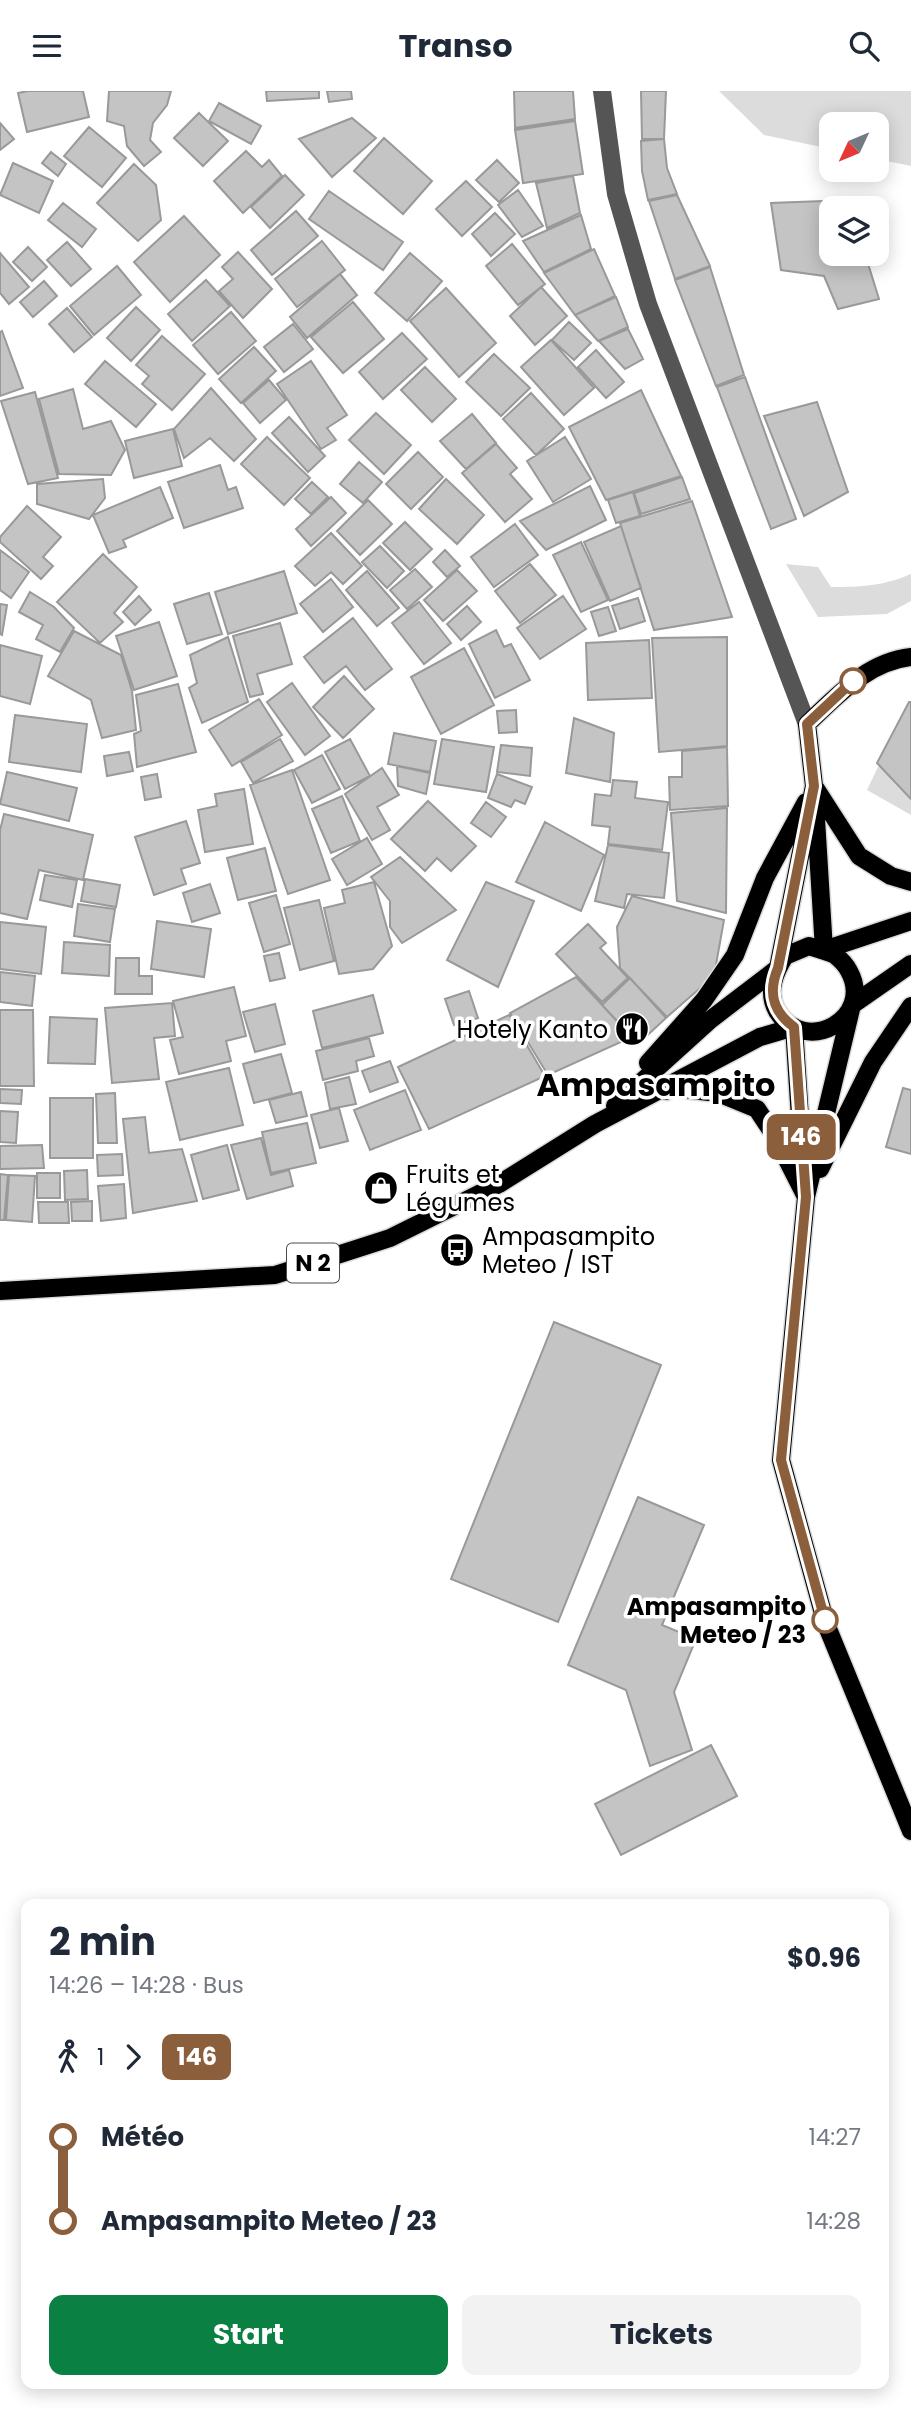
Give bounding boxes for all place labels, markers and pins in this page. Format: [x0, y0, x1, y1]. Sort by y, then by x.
unlabelled marker [840, 668, 866, 694]
restaurant icon: Hotely Kanto [613, 1010, 651, 1048]
place label: Hotely Kanto [457, 1013, 608, 1046]
place label: Fruits et Légumes [406, 1158, 515, 1219]
shop icon: Fruits et Légumes [362, 1169, 400, 1207]
place label: Ampasampito Meteo / IST [482, 1220, 655, 1281]
bus stop icon: Ampasampito Meteo / IST [438, 1231, 476, 1269]
place label: Ampasampito Meteo / 23 [627, 1590, 806, 1651]
marker: Ampasampito Meteo / 23 [812, 1607, 838, 1633]

